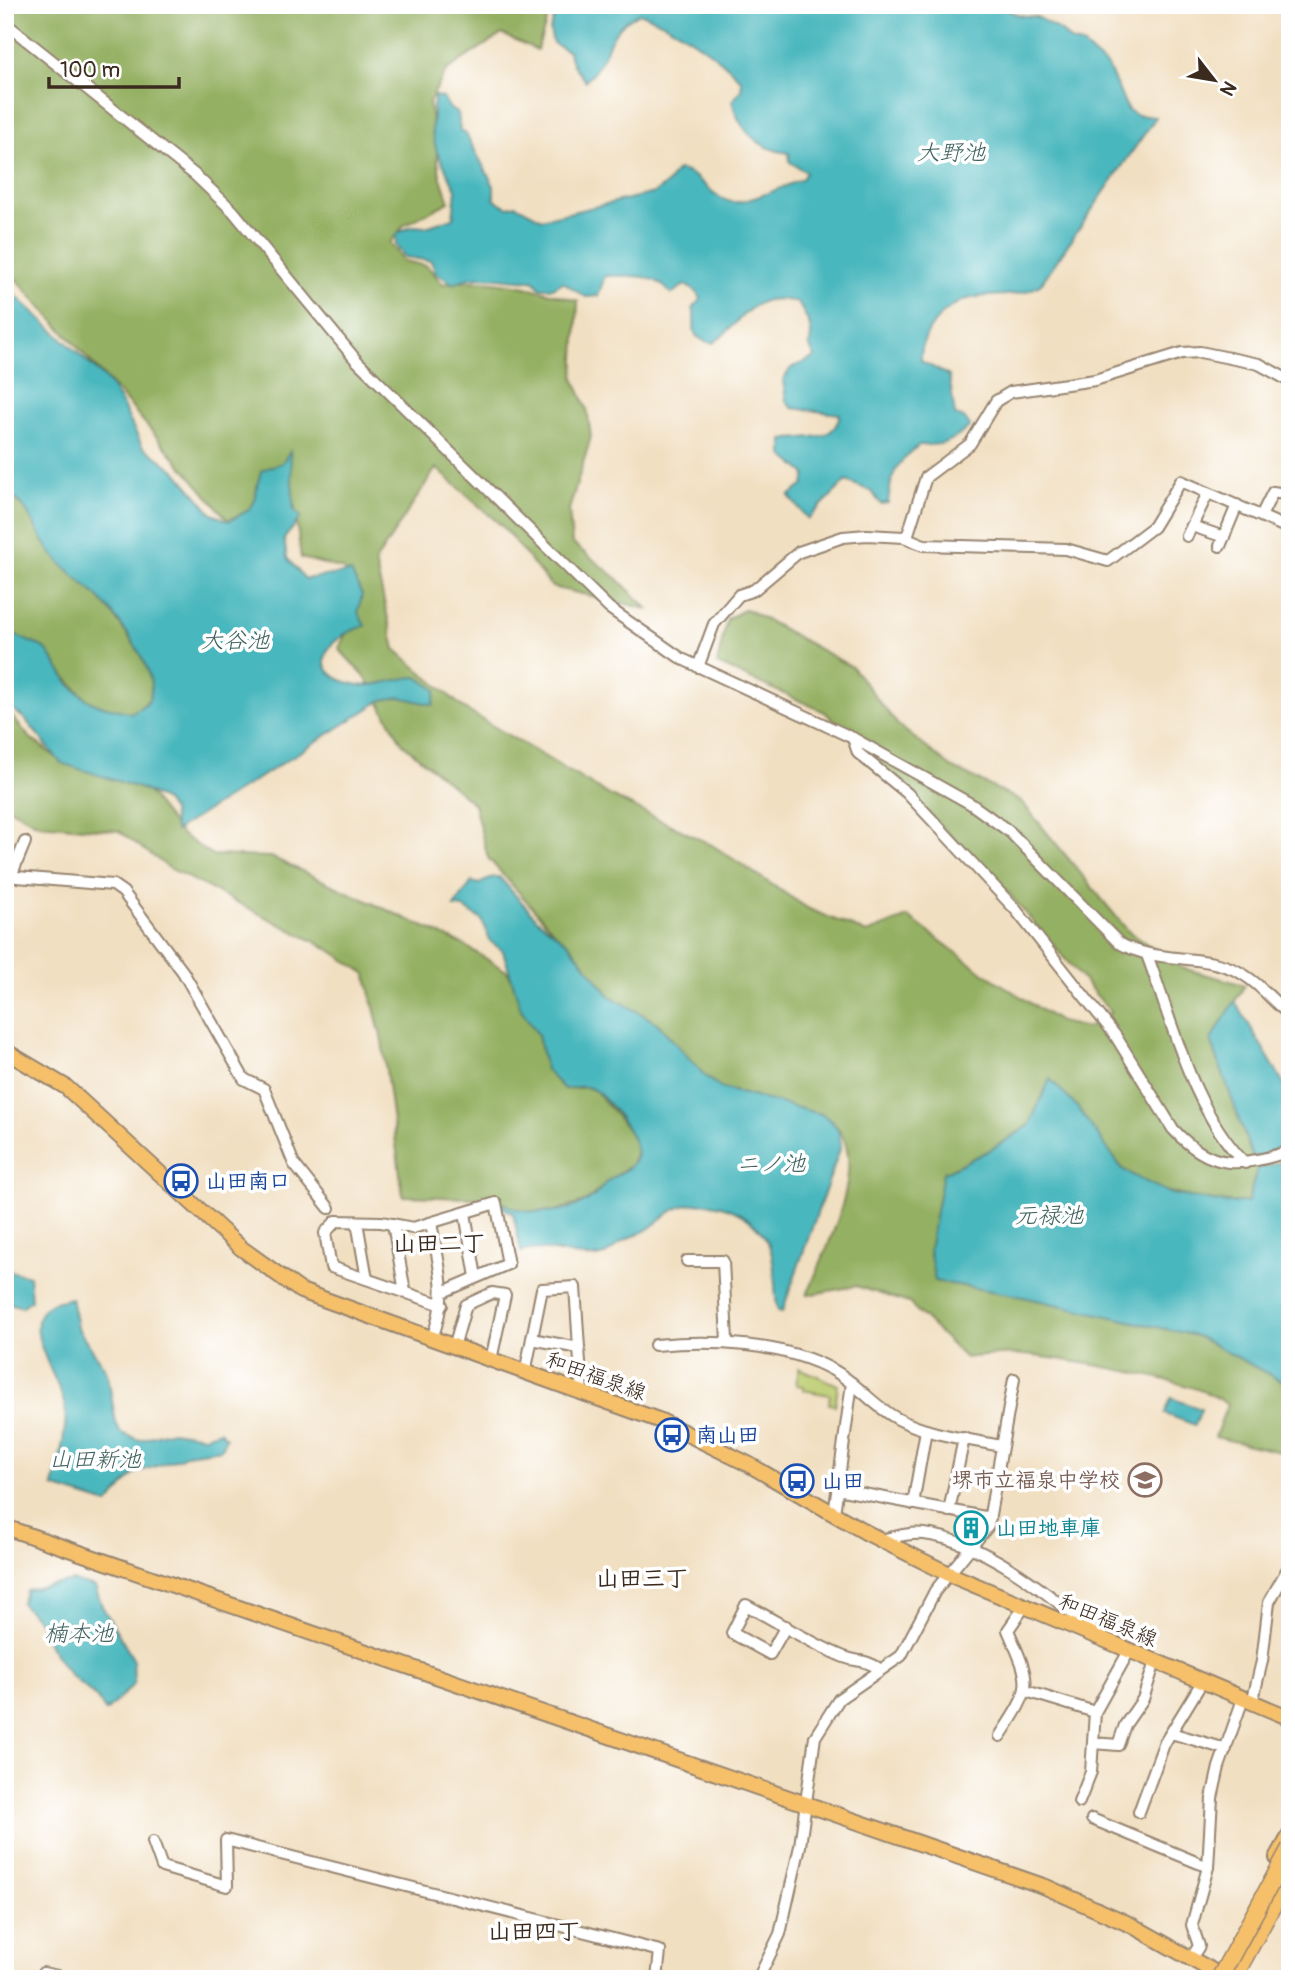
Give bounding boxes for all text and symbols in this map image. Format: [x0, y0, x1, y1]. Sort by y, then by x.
scale bar [49, 46, 178, 90]
north arrow [1180, 46, 1250, 116]
text: 100 m [60, 57, 120, 84]
text: N [1214, 77, 1241, 100]
water label: 大野池 [917, 138, 987, 167]
water label: 大谷池 [201, 626, 271, 655]
water label: ニノ池 [737, 1149, 807, 1178]
bus stop icon: 山田南口 [162, 1162, 200, 1200]
place label: 山田南口 [206, 1168, 290, 1195]
water label: 元禄池 [1015, 1201, 1085, 1230]
district label: 山田二丁 [393, 1229, 485, 1258]
street label: 和田福泉線 [542, 1346, 650, 1407]
bus stop icon: 南山田 [653, 1416, 691, 1454]
place label: 南山田 [696, 1422, 759, 1449]
water label: 山田新池 [49, 1445, 142, 1474]
school or university icon: 堺市立福泉中学校 [1126, 1461, 1164, 1499]
bus stop icon: 山田 [778, 1462, 816, 1500]
place label: 堺市立福泉中学校 [952, 1467, 1120, 1494]
place label: 山田 [822, 1468, 864, 1495]
building icon: 山田地車庫 [952, 1509, 990, 1547]
place label: 山田地車庫 [996, 1515, 1101, 1542]
district label: 山田三丁 [596, 1564, 688, 1593]
street label: 和田福泉線 [1054, 1588, 1161, 1653]
water label: 楠本池 [45, 1619, 115, 1648]
district label: 山田四丁 [488, 1917, 580, 1946]

